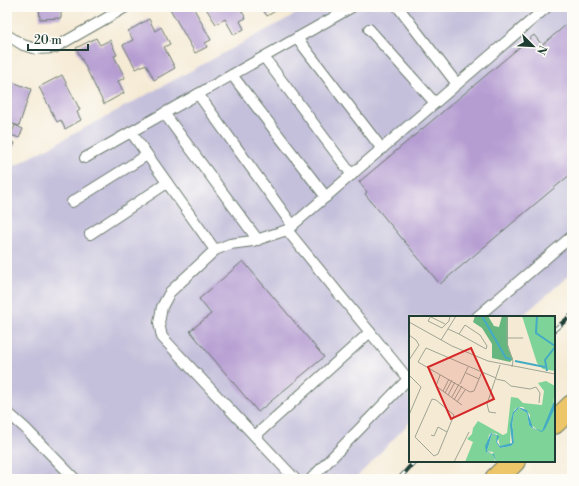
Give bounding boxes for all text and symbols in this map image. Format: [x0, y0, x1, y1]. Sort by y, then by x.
scale bar [28, 26, 88, 52]
north arrow [513, 26, 553, 66]
text: 20 m [34, 33, 62, 48]
text: N [533, 43, 549, 57]
inset map [409, 316, 555, 462]

